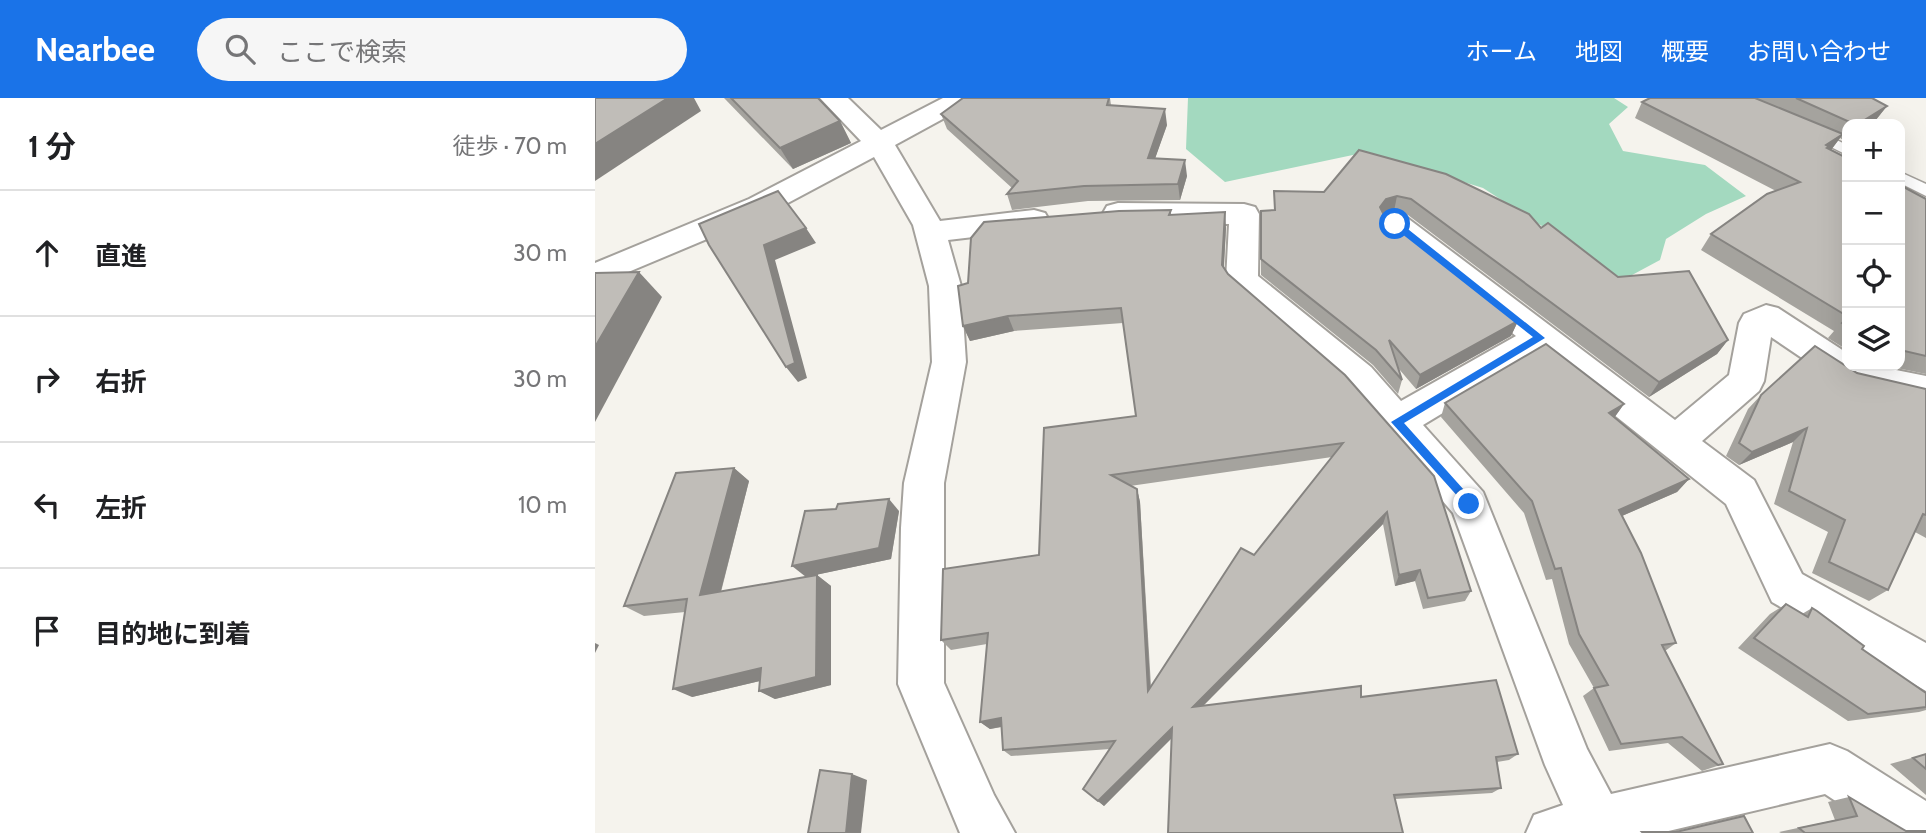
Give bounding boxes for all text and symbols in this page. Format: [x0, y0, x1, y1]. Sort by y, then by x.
search box [197, 18, 687, 81]
text: Nearbee [35, 29, 155, 69]
icon: search [221, 30, 259, 68]
text: ここで検索 [277, 36, 407, 68]
text: ホーム [1466, 37, 1537, 66]
text: 地図 [1575, 37, 1623, 66]
text: 概要 [1661, 37, 1709, 66]
text: お問い合わせ [1747, 37, 1891, 66]
map controls [1842, 119, 1905, 371]
button: + [1842, 119, 1905, 182]
text: 1 分 [28, 128, 76, 165]
text: 徒歩 · 70 m [452, 132, 567, 160]
button: − [1842, 182, 1905, 245]
route start [1379, 208, 1410, 239]
icon: ahead [28, 234, 66, 272]
text: 30 m [513, 239, 567, 267]
text: 直進 [95, 240, 147, 272]
button: locate [1842, 245, 1905, 308]
button: layers [1842, 308, 1905, 371]
icon: right [28, 360, 66, 398]
text: 30 m [513, 365, 567, 393]
text: 右折 [95, 366, 147, 398]
icon: left [28, 486, 66, 524]
route end [1453, 488, 1484, 519]
text: 10 m [518, 491, 567, 519]
text: 左折 [95, 492, 147, 524]
icon: arrive [28, 612, 66, 650]
text: 目的地に到着 [95, 618, 251, 650]

